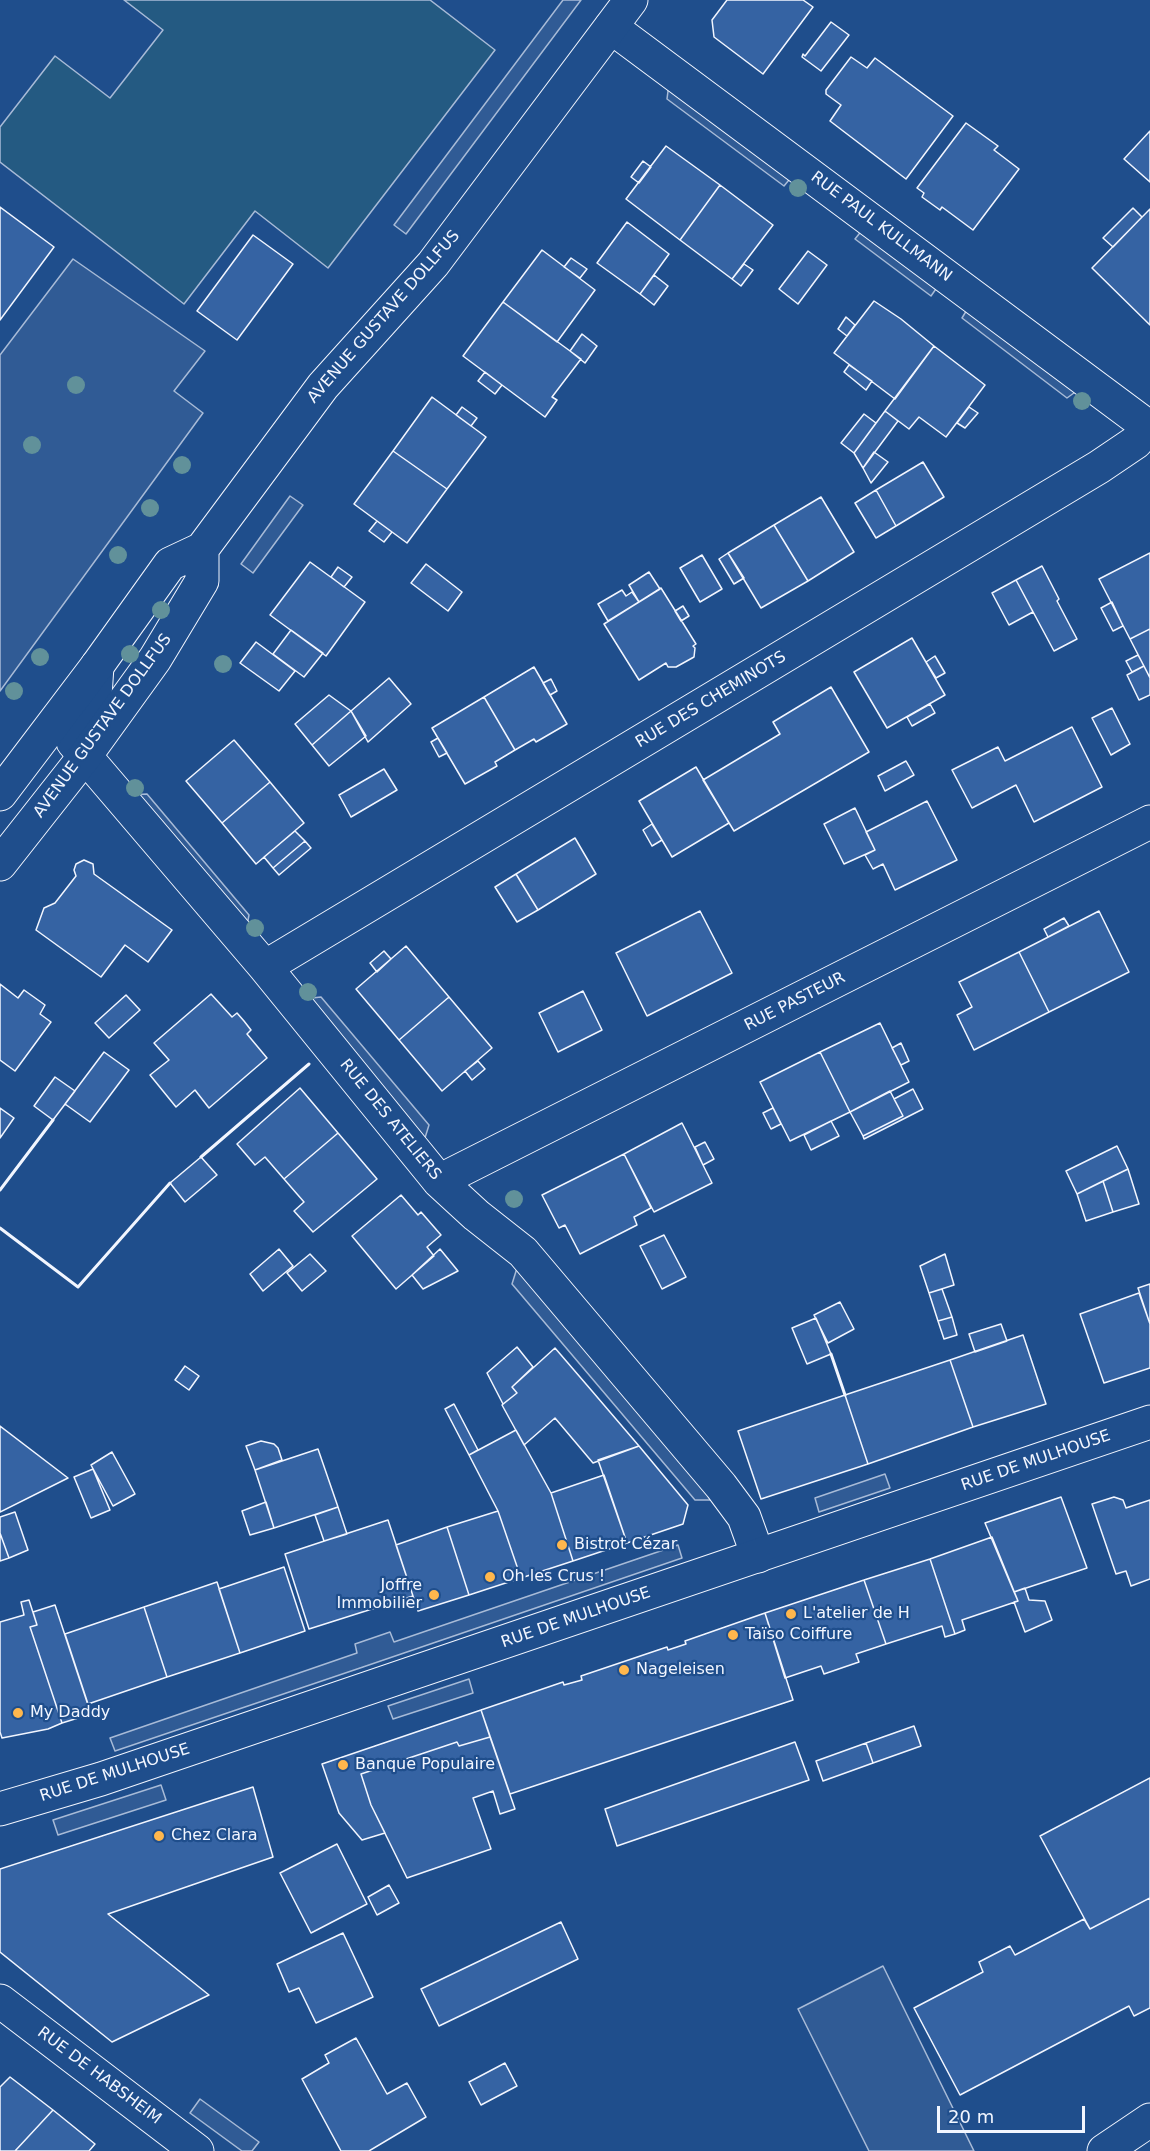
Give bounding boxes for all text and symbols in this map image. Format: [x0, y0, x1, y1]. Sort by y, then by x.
street label: RUE PAUL KULLMANN [807, 168, 955, 286]
street label: AVENUE GUSTAVE DOLLFUS [304, 227, 464, 407]
street label: AVENUE GUSTAVE DOLLFUS [30, 630, 176, 822]
street label: RUE DES CHEMINOTS [632, 647, 790, 753]
street label: RUE PASTEUR [741, 968, 849, 1036]
street label: RUE DES ATELIERS [335, 1056, 445, 1184]
street label: RUE DE MULHOUSE [959, 1426, 1113, 1496]
place label: Bistrot Cézar [574, 1535, 677, 1555]
marker: Bistrot Cézar [555, 1538, 569, 1552]
place label: Oh les Crus ! [502, 1567, 605, 1587]
marker: Oh les Crus ! [483, 1570, 497, 1584]
place label: Joffre Immobilier [336, 1576, 422, 1614]
street label: RUE DE MULHOUSE [499, 1583, 653, 1653]
marker: Joffre Immobilier [427, 1588, 441, 1602]
place label: L'atelier de H [803, 1604, 910, 1624]
marker: L'atelier de H [784, 1607, 798, 1621]
place label: Taïso Coiffure [745, 1625, 852, 1645]
marker: Taïso Coiffure [726, 1628, 740, 1642]
place label: Nageleisen [636, 1660, 725, 1680]
marker: Nageleisen [617, 1663, 631, 1677]
place label: My Daddy [30, 1703, 110, 1723]
marker: My Daddy [11, 1706, 25, 1720]
street label: RUE DE MULHOUSE [38, 1740, 192, 1806]
place label: Banque Populaire [355, 1755, 495, 1775]
marker: Banque Populaire [336, 1758, 350, 1772]
place label: Chez Clara [171, 1826, 257, 1846]
marker: Chez Clara [152, 1829, 166, 1843]
street label: RUE DE HABSHEIM [33, 2023, 165, 2129]
scale bar [940, 2094, 1088, 2132]
text: 20 m [948, 2106, 994, 2127]

